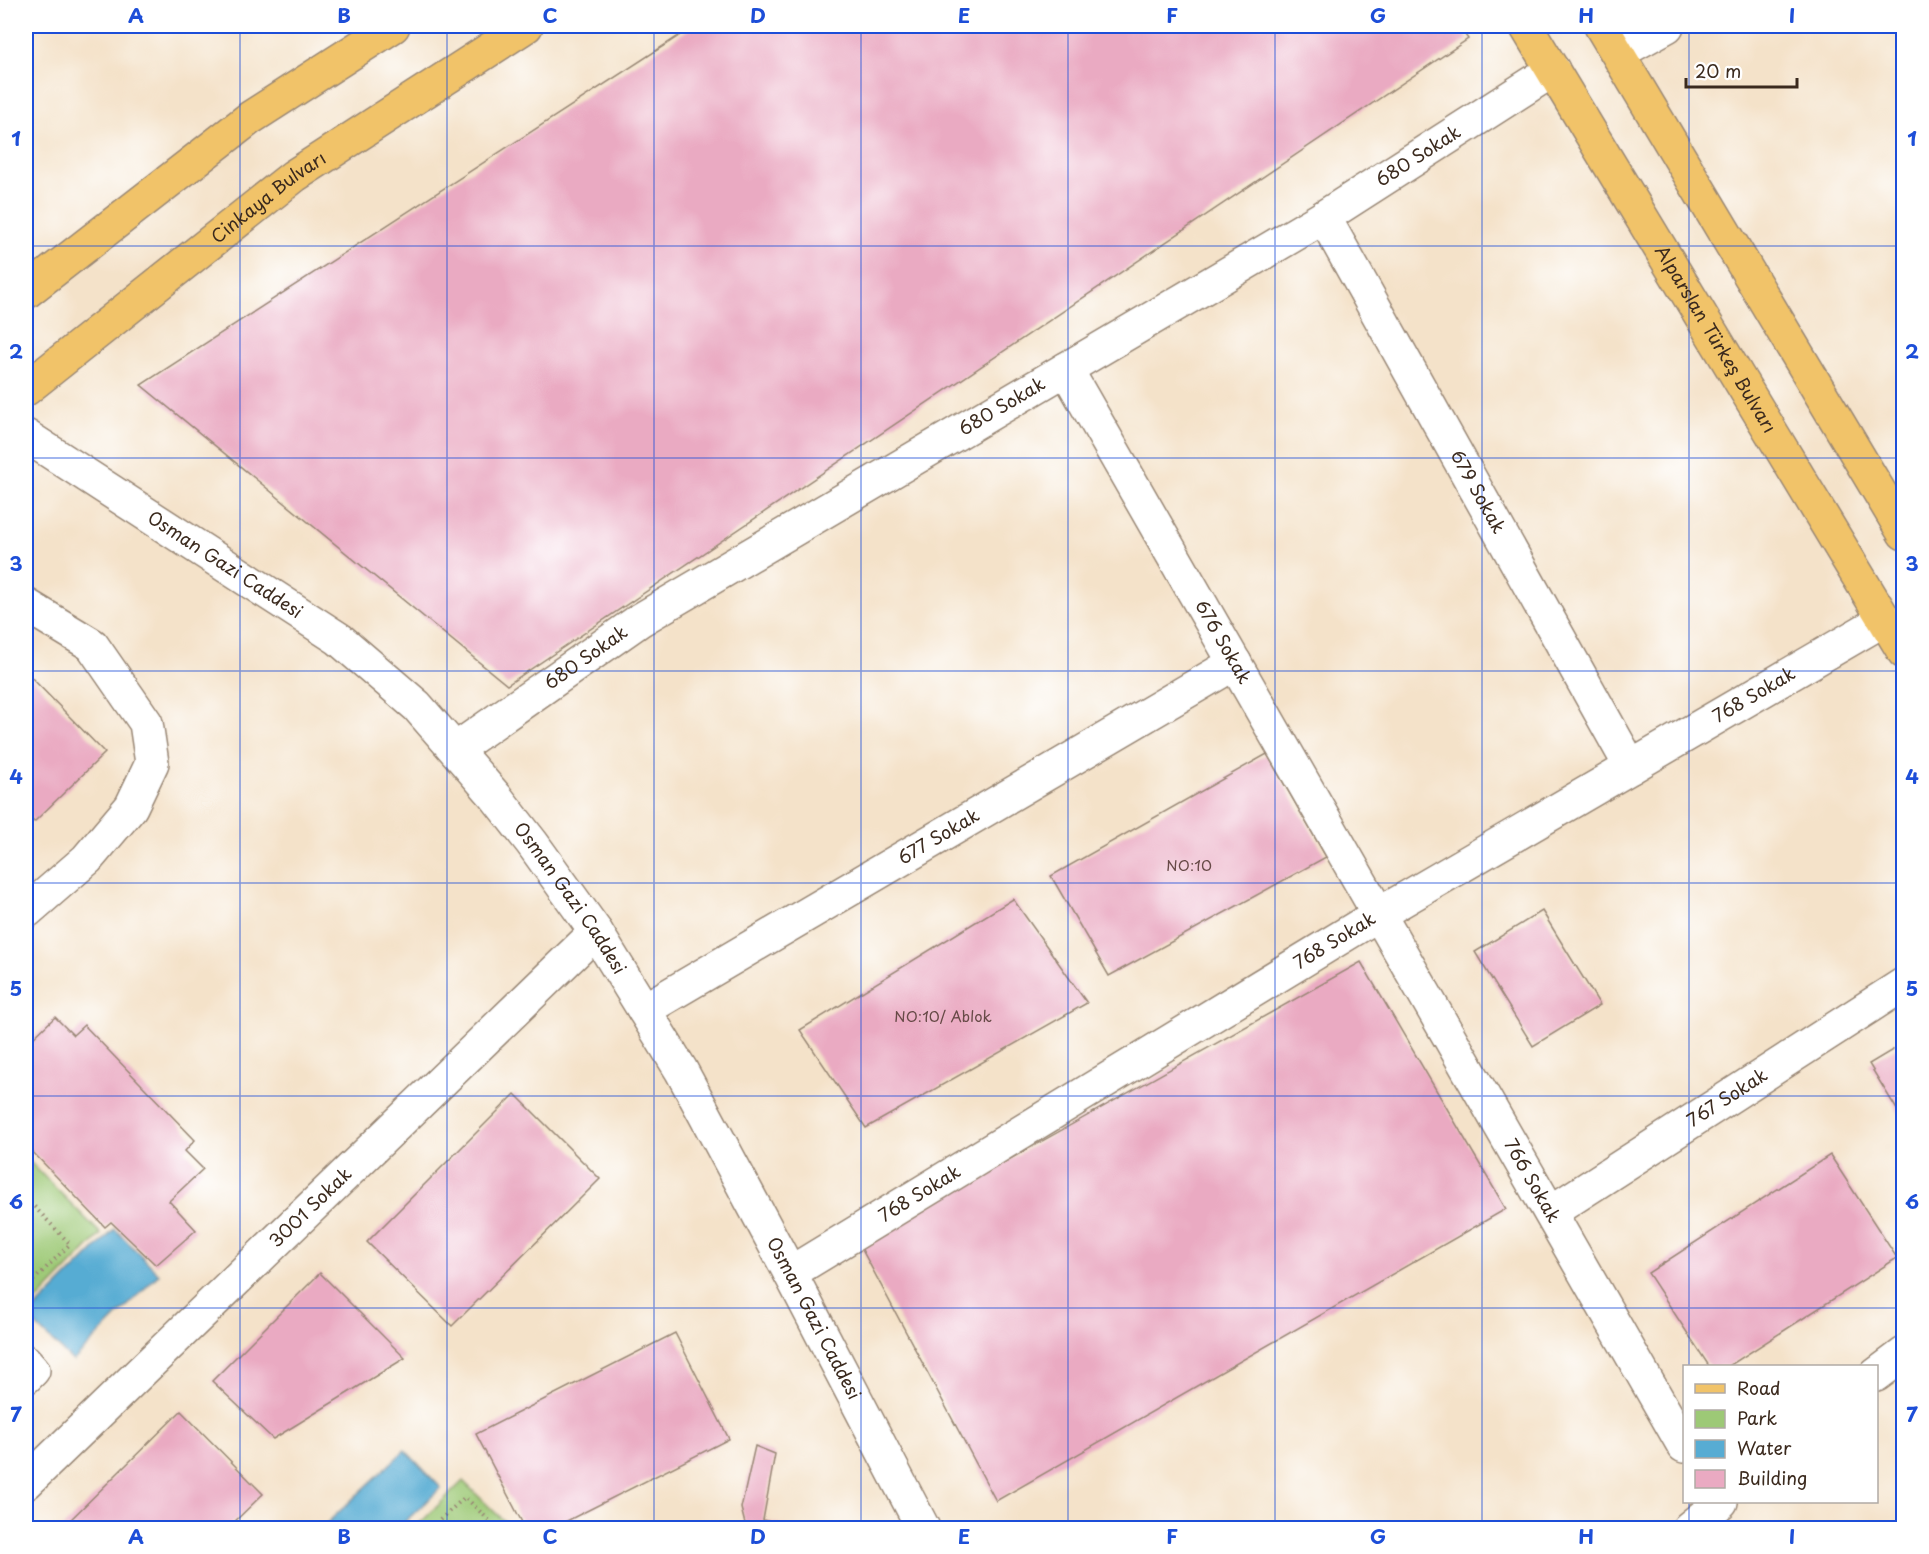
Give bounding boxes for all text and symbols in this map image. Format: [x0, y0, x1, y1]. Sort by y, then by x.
text: A [128, 0, 144, 30]
text: B [337, 0, 351, 30]
text: C [542, 0, 558, 30]
text: D [750, 0, 766, 30]
text: E [958, 0, 970, 30]
text: F [1166, 0, 1178, 30]
text: G [1370, 0, 1386, 30]
text: H [1578, 0, 1594, 30]
text: I [1789, 0, 1795, 30]
scale bar [1686, 51, 1797, 89]
text: 20 m [1695, 57, 1741, 84]
street label: 680 Sokak [1370, 118, 1466, 192]
text: 1 [11, 123, 21, 153]
text: 1 [1907, 123, 1917, 153]
street label: Cinkaya Bulvarı [204, 144, 331, 249]
street label: Alparslan Türkeş Bulvarı [1649, 239, 1784, 438]
text: 2 [9, 336, 23, 366]
text: 2 [1905, 336, 1919, 366]
street label: 680 Sokak [953, 369, 1050, 441]
street label: 679 Sokak [1445, 445, 1513, 538]
street label: Osman Gazi Caddesi [143, 503, 309, 624]
text: 3 [9, 548, 23, 578]
text: 3 [1905, 548, 1919, 578]
street label: 676 Sokak [1189, 594, 1259, 688]
street label: 680 Sokak [538, 618, 632, 695]
street label: 768 Sokak [1707, 659, 1800, 729]
text: 4 [9, 761, 23, 791]
text: 4 [1905, 761, 1919, 791]
street label: 677 Sokak [892, 801, 984, 870]
street label: Osman Gazi Caddesi [508, 816, 634, 979]
house number: NO:10 [1166, 853, 1212, 876]
street label: 768 Sokak [1288, 904, 1380, 975]
text: 5 [10, 973, 22, 1003]
text: 5 [1906, 973, 1918, 1003]
house number: NO:10/ Ablok [894, 1004, 993, 1027]
street label: 767 Sokak [1681, 1061, 1772, 1133]
street label: 766 Sokak [1498, 1133, 1568, 1227]
street label: 768 Sokak [873, 1157, 965, 1228]
street label: 3001 Sokak [262, 1160, 357, 1253]
text: 6 [9, 1186, 23, 1216]
text: 6 [1905, 1186, 1919, 1216]
street label: Osman Gazi Caddesi [761, 1231, 869, 1404]
legend [1683, 1365, 1878, 1503]
text: Road [1737, 1374, 1781, 1401]
text: 7 [10, 1399, 22, 1429]
text: 7 [1906, 1399, 1918, 1429]
text: Park [1737, 1404, 1777, 1431]
text: Water [1737, 1434, 1792, 1461]
text: Building [1737, 1464, 1807, 1491]
text: A [128, 1521, 144, 1551]
text: B [337, 1521, 351, 1551]
text: C [542, 1521, 558, 1551]
text: D [750, 1521, 766, 1551]
text: E [958, 1521, 970, 1551]
text: F [1166, 1521, 1178, 1551]
text: G [1370, 1521, 1386, 1551]
text: H [1578, 1521, 1594, 1551]
text: I [1789, 1521, 1795, 1551]

